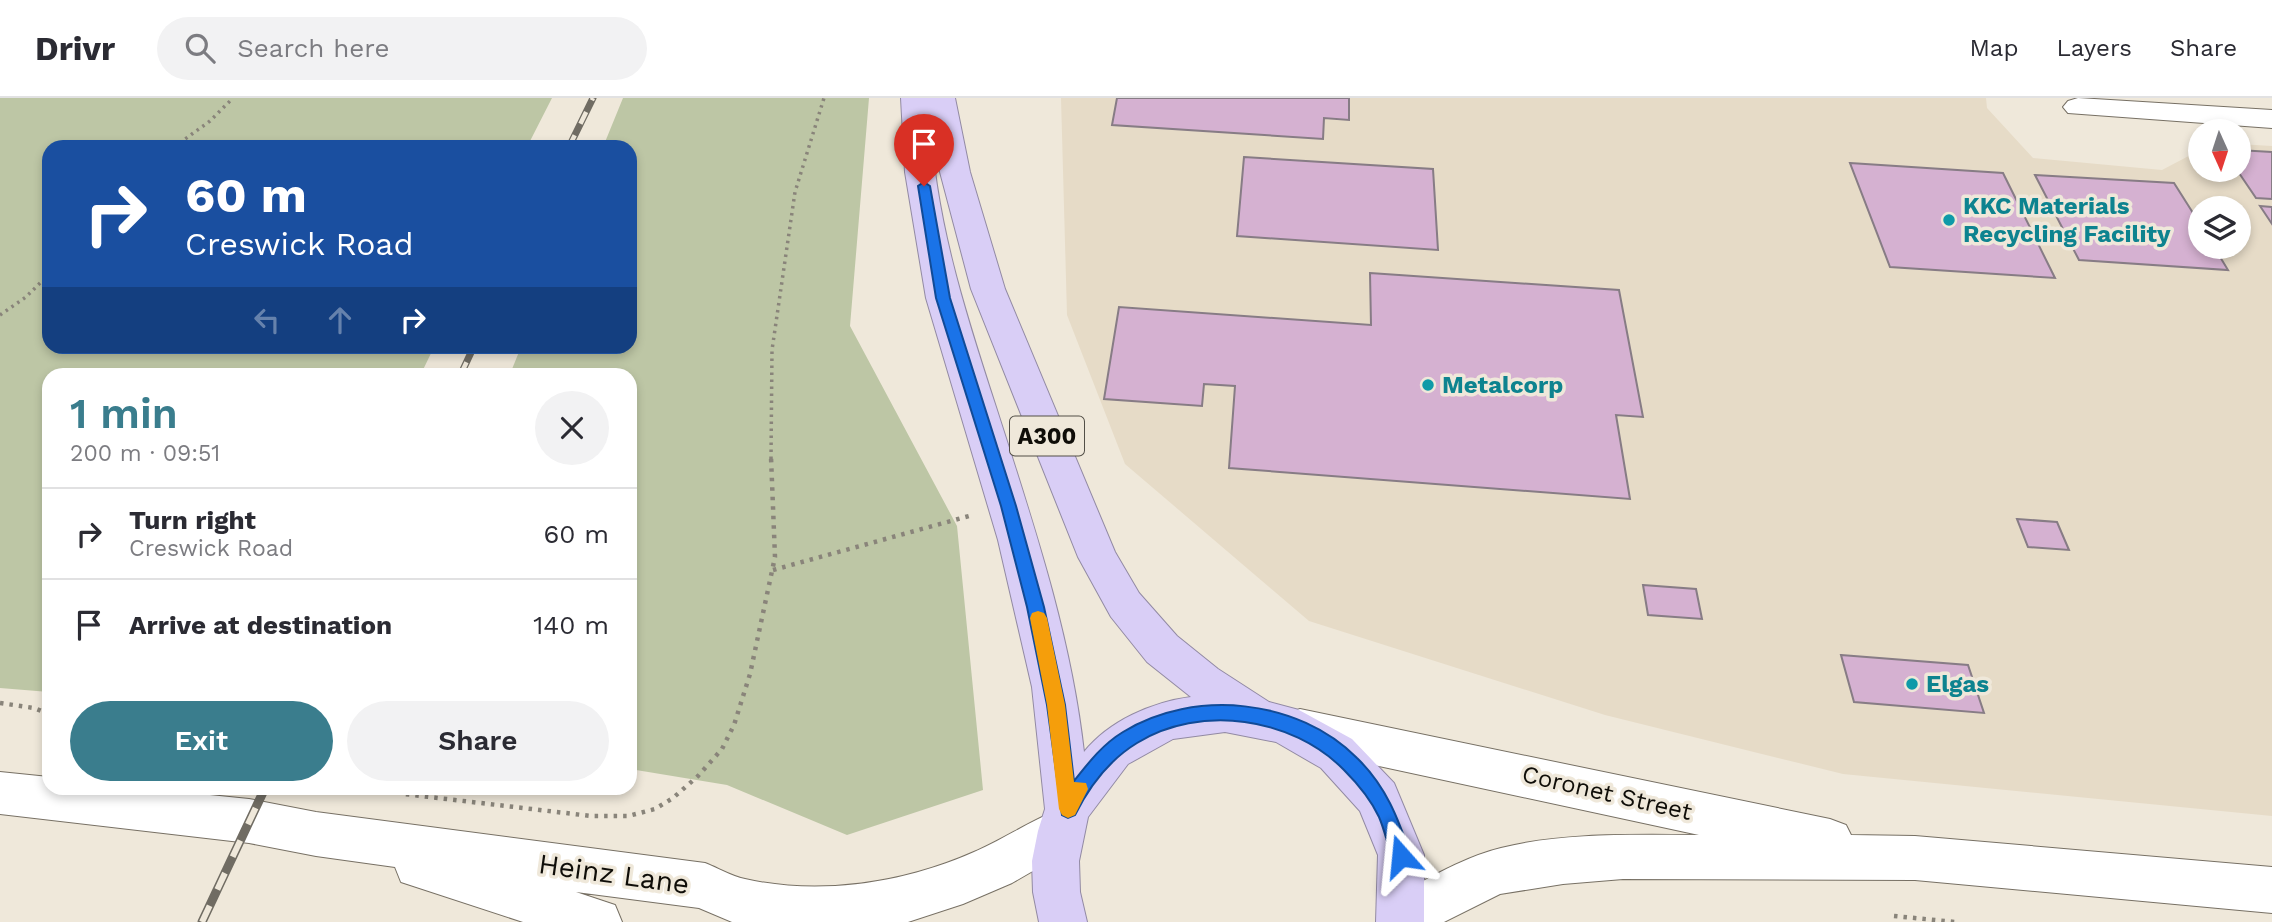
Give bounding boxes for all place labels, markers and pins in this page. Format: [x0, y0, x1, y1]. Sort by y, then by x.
pin [894, 114, 954, 186]
place label: KKC Materials Recycling Facility [1963, 192, 2171, 248]
marker: KKC Materials Recycling Facility [1941, 212, 1957, 228]
place label: Metalcorp [1442, 371, 1563, 399]
marker: Metalcorp [1420, 377, 1436, 393]
place label: Elgas [1926, 670, 1989, 698]
marker: Elgas [1904, 676, 1920, 692]

